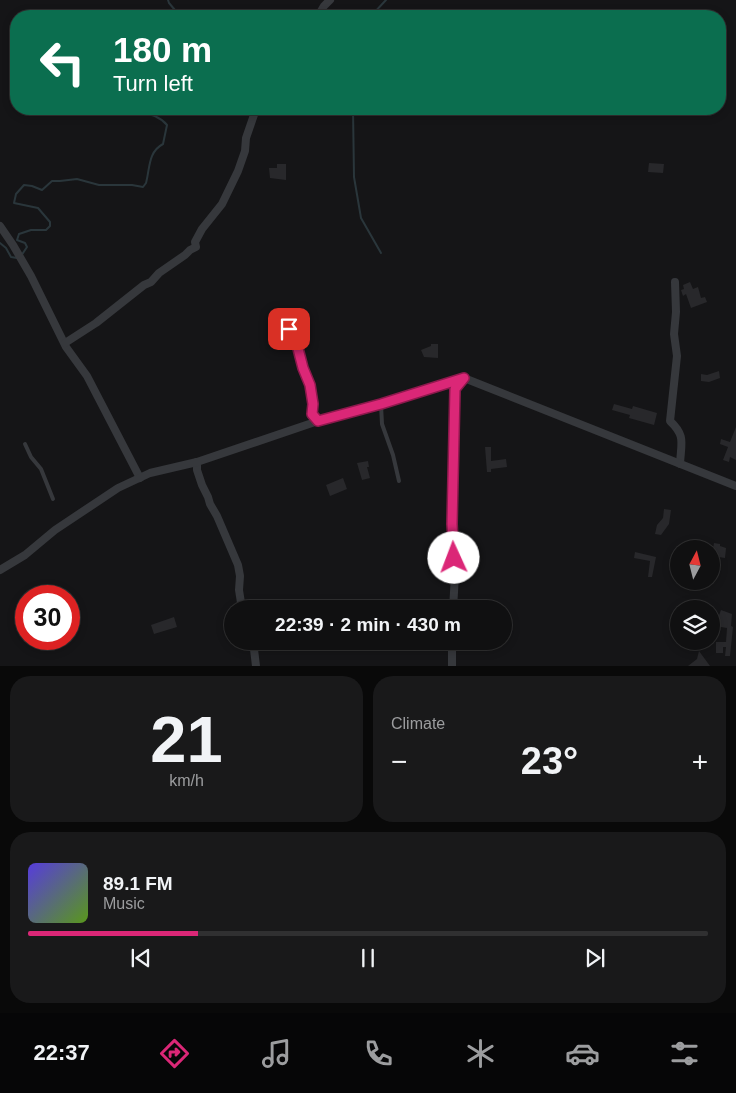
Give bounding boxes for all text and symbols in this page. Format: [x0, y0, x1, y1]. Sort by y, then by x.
icon: left [30, 30, 95, 95]
text: 180 m [113, 30, 212, 69]
text: Turn left [113, 71, 193, 96]
pin [268, 308, 310, 350]
icon: arrive [275, 315, 303, 343]
position arrow [427, 531, 479, 583]
north arrow [670, 540, 720, 590]
map controls [670, 540, 720, 650]
speed limit sign: 30 [15, 585, 80, 650]
button: layers [670, 600, 720, 650]
text: 22:39 · 2 min · 430 m [275, 614, 461, 635]
text: 21 [150, 703, 223, 776]
text: Climate [391, 715, 445, 732]
text: 23° [521, 740, 578, 782]
text: − [391, 746, 407, 777]
text: + [692, 746, 708, 777]
text: km/h [169, 772, 204, 789]
text: 89.1 FM [103, 873, 173, 894]
text: Music [103, 895, 145, 912]
icon: previous [127, 944, 155, 972]
icon: pause [354, 944, 382, 972]
icon: next [581, 944, 609, 972]
icon: directions [157, 1036, 192, 1071]
icon: music [259, 1036, 294, 1071]
icon: phone [361, 1036, 396, 1071]
icon: climate [463, 1036, 498, 1071]
icon: car [565, 1036, 600, 1071]
icon: filters [667, 1036, 702, 1071]
text: 22:37 [34, 1040, 90, 1065]

